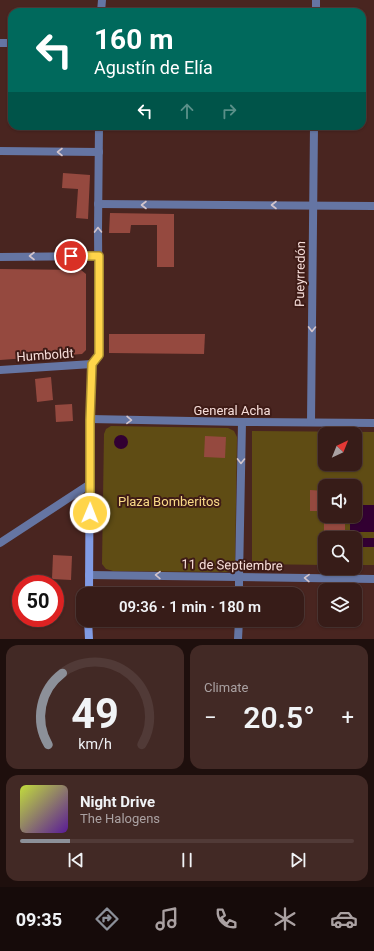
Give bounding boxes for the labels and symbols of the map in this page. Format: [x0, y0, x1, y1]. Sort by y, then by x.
one-way arrow [57, 148, 63, 156]
one-way arrow [141, 201, 147, 209]
one-way arrow [271, 201, 277, 209]
one-way arrow [94, 227, 102, 233]
pin [54, 239, 88, 273]
street label: Pueyrredón [292, 241, 308, 307]
one-way arrow [29, 252, 35, 260]
one-way arrow [308, 326, 316, 332]
street label: Humboldt [16, 346, 74, 364]
street label: General Acha [194, 403, 270, 418]
one-way arrow [126, 416, 132, 425]
north arrow [318, 427, 362, 471]
one-way arrow [237, 458, 245, 464]
position arrow [69, 492, 111, 534]
park label: Plaza Bomberitos [118, 494, 220, 509]
street label: 11 de Septiembre [181, 557, 283, 573]
one-way arrow [155, 571, 161, 580]
one-way arrow [304, 574, 310, 582]
speed limit sign: 50 [12, 575, 64, 627]

